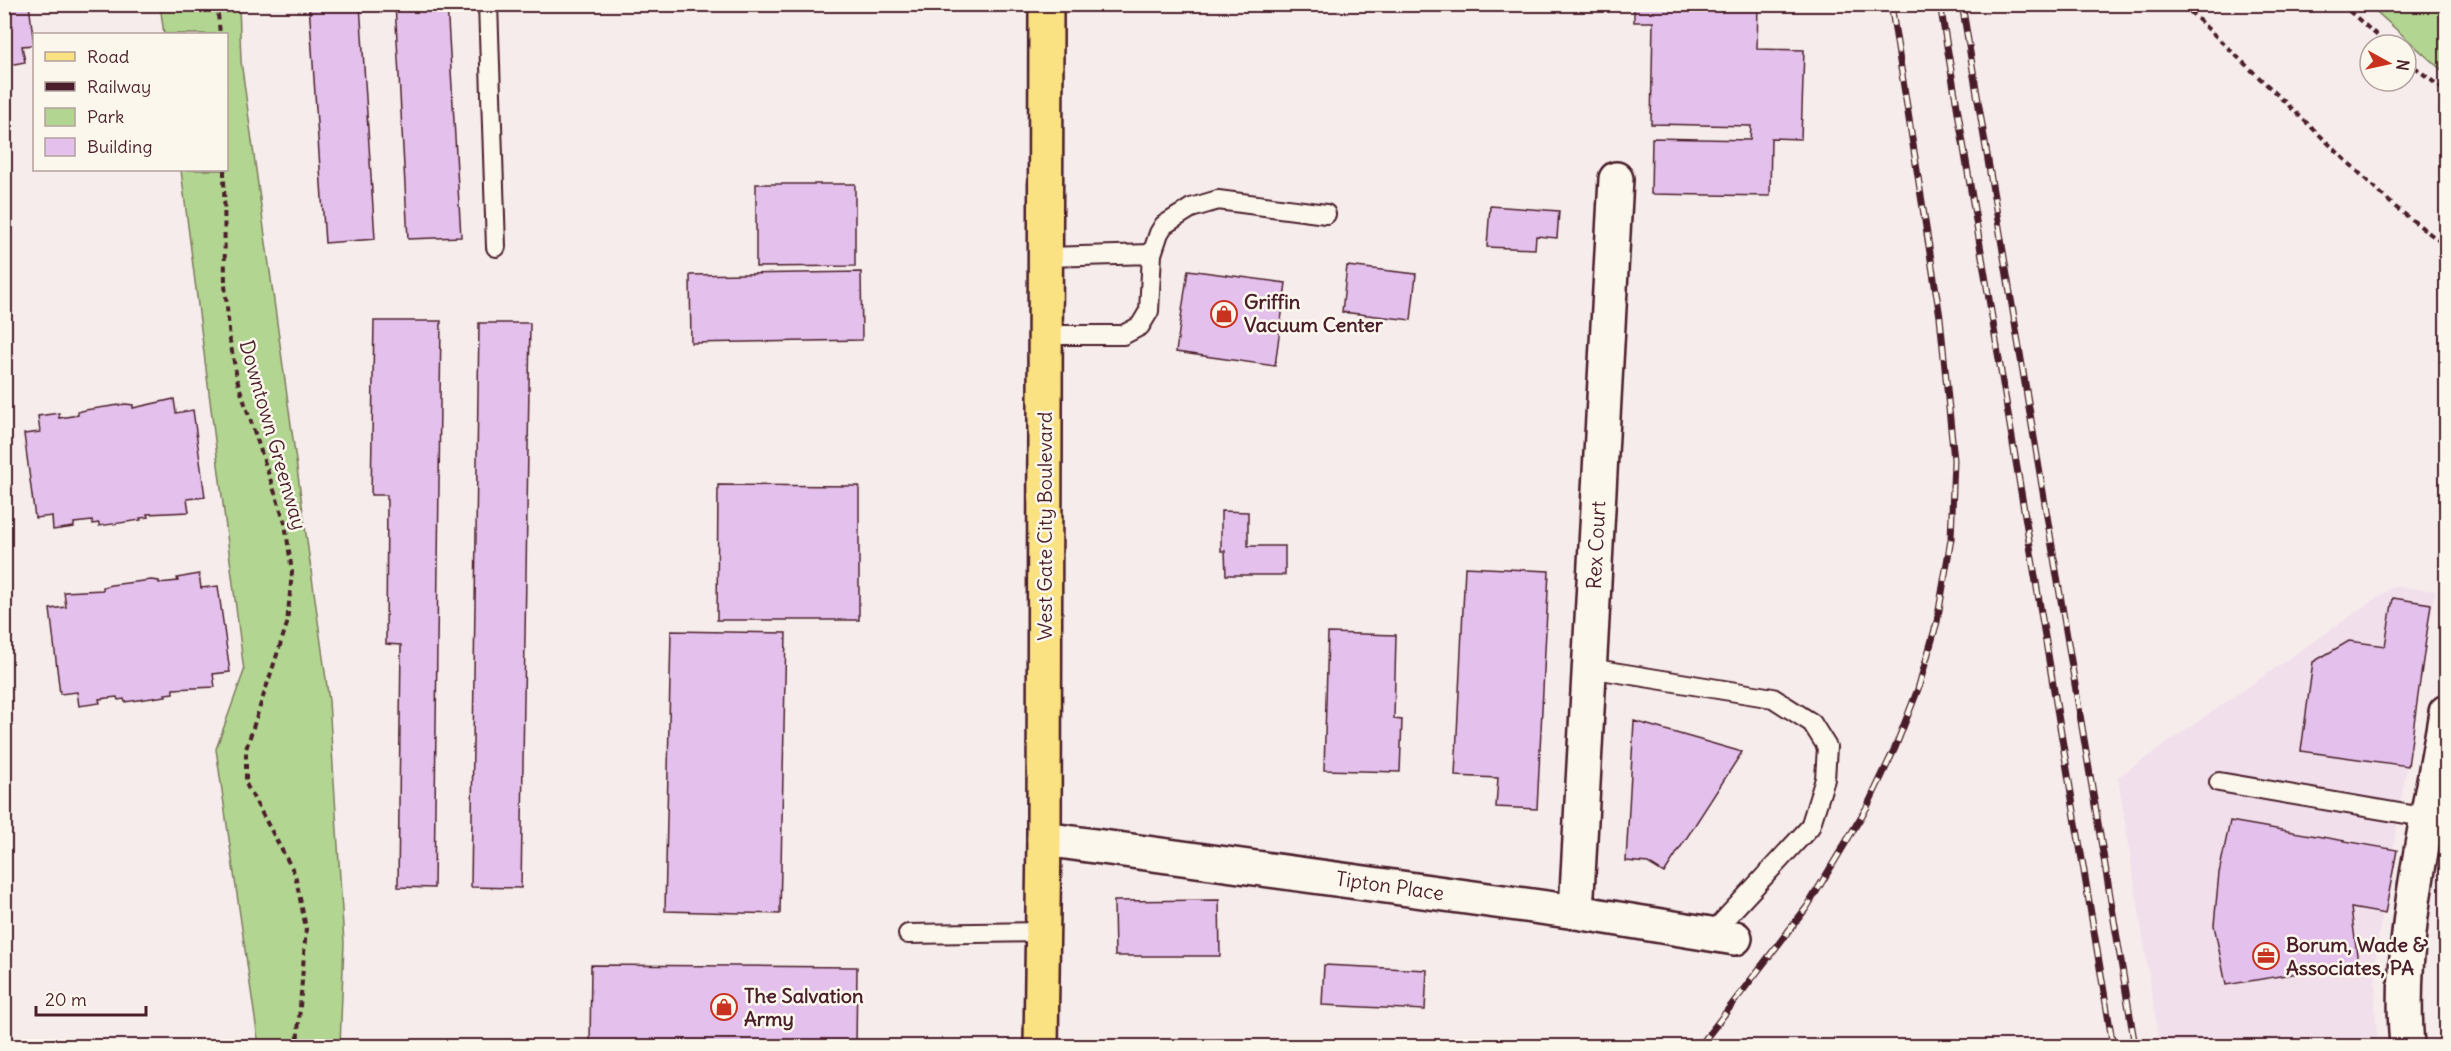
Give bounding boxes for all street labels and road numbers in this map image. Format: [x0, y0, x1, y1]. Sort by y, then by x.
street label: Downtown Greenway [234, 337, 313, 533]
street label: West Gate City Boulevard [1032, 411, 1057, 641]
street label: Rex Court [1581, 500, 1610, 590]
street label: Tipton Place [1334, 866, 1446, 905]

